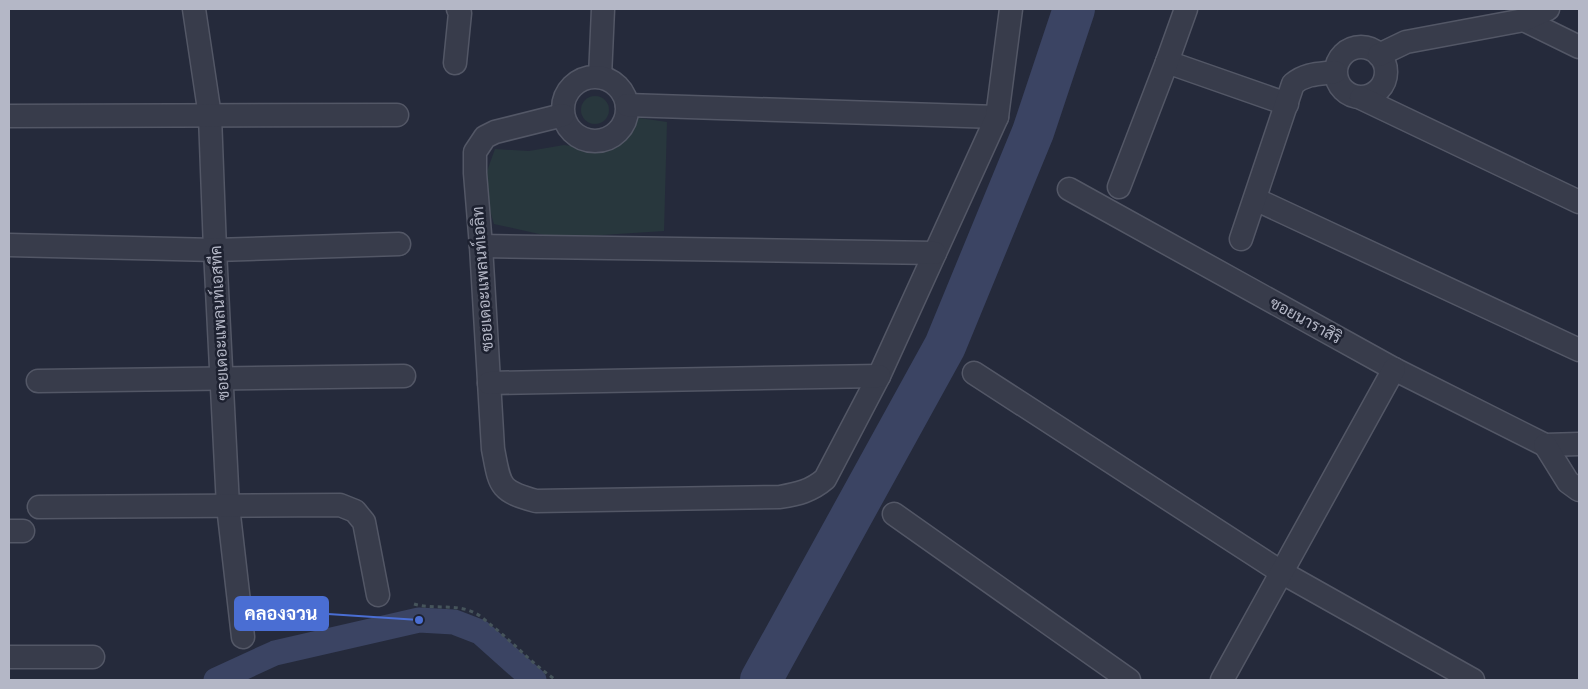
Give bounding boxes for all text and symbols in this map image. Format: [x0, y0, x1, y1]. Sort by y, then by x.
street label: ซอยเดอะแพลนท์เอลิท [465, 206, 498, 353]
street label: ซอยเดอะแพลนท์เอสทีค [203, 245, 234, 401]
street label: ซอยนาราสิริ [1266, 291, 1346, 349]
callout: คลองจวน [235, 597, 328, 630]
text: คลองจวน [244, 601, 318, 625]

